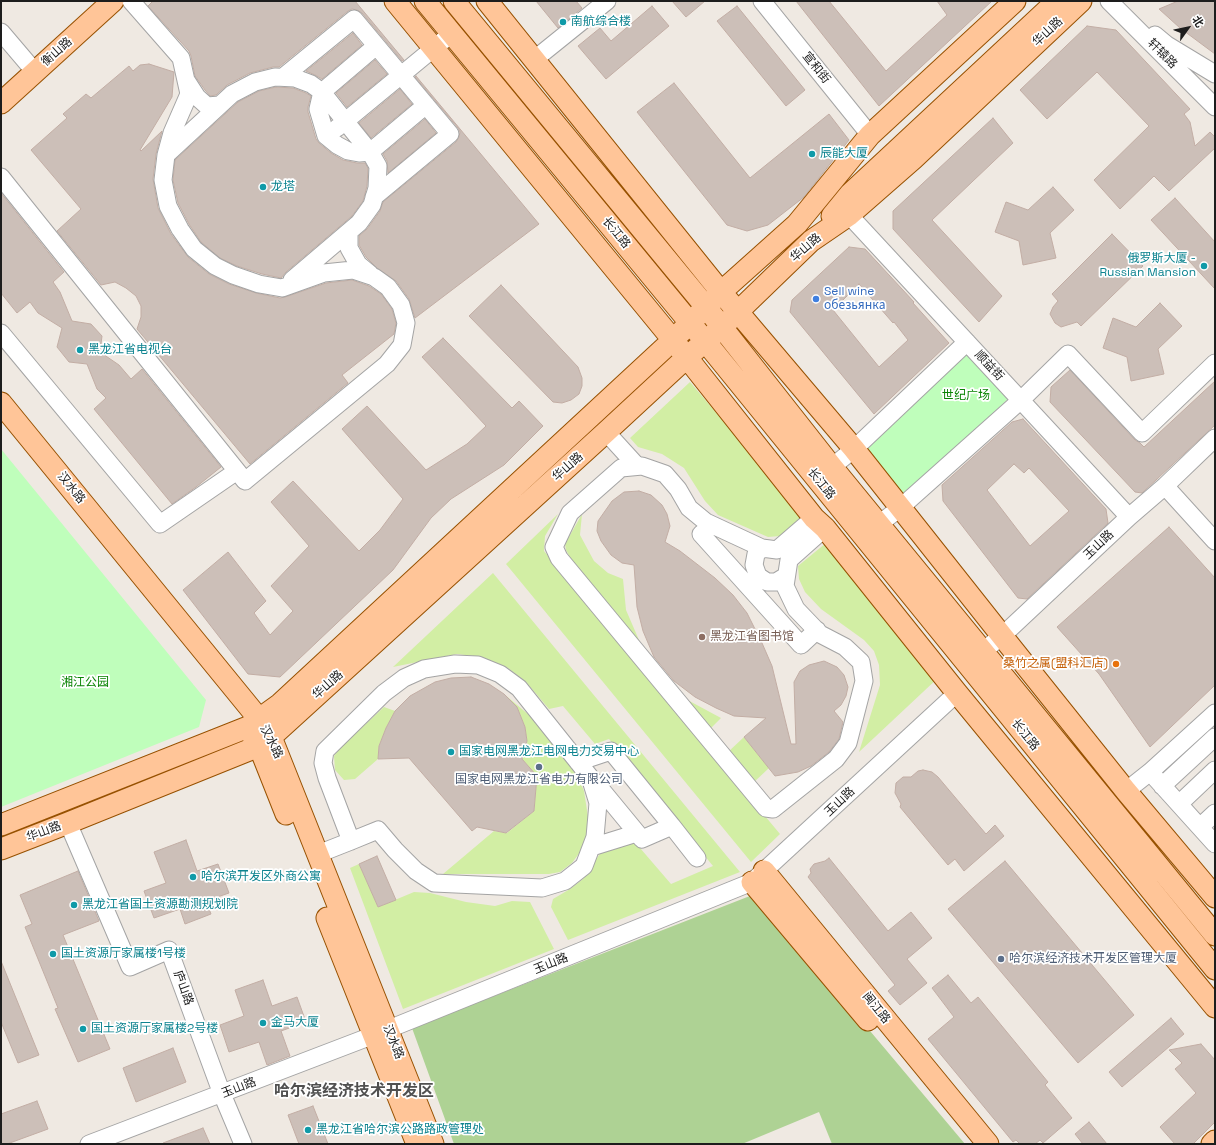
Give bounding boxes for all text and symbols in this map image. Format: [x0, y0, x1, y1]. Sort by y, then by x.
north arrow [1168, 8, 1208, 48]
text: 北 [1189, 13, 1207, 30]
street label: 华山路 [1030, 14, 1066, 50]
place label: 南航综合楼 [571, 15, 631, 29]
marker: 南航综合楼 [558, 17, 568, 27]
street label: 衡山路 [39, 35, 75, 69]
street label: 轩辕路 [1144, 36, 1180, 72]
street label: 宣和街 [799, 49, 833, 87]
place label: 辰能大厦 [820, 147, 868, 161]
marker: 辰能大厦 [807, 149, 817, 159]
place label: 龙塔 [271, 180, 295, 194]
marker: 龙塔 [258, 182, 268, 192]
street label: 长江路 [599, 215, 633, 251]
street label: 华山路 [788, 231, 824, 265]
place label: 俄罗斯大厦 - Russian Mansion [1099, 252, 1196, 280]
marker: 俄罗斯大厦 - Russian Mansion [1199, 261, 1209, 271]
place label: Sell wine обезьянка [824, 285, 885, 313]
marker: Sell wine обезьянка [811, 294, 821, 304]
place label: 黑龙江省电视台 [88, 343, 172, 357]
marker: 黑龙江省电视台 [75, 345, 85, 355]
street label: 顺益街 [971, 348, 1007, 384]
park label: 世纪广场 [942, 389, 990, 403]
street label: 华山路 [550, 450, 586, 484]
street label: 长江路 [804, 465, 838, 503]
street label: 汉水路 [54, 469, 88, 507]
street label: 玉山路 [1081, 527, 1117, 563]
place label: 黑龙江省图书馆 [710, 630, 794, 644]
marker: 黑龙江省图书馆 [697, 632, 707, 642]
place label: 桑竹之属(盟科汇店) [1003, 657, 1108, 671]
marker: 桑竹之属(盟科汇店) [1111, 659, 1121, 669]
street label: 华山路 [310, 668, 346, 702]
park label: 湘江公园 [61, 676, 109, 690]
street label: 长江路 [1008, 716, 1042, 754]
street label: 汉水路 [256, 723, 286, 761]
place label: 国家电网黑龙江电网电力交易中心 [459, 745, 639, 759]
marker: 国家电网黑龙江电网电力交易中心 [446, 747, 456, 757]
marker: 国家电网黑龙江省电力有限公司 [534, 762, 544, 772]
place label: 国家电网黑龙江省电力有限公司 [455, 773, 623, 787]
street label: 玉山路 [822, 784, 858, 820]
street label: 华山路 [25, 819, 63, 845]
place label: 哈尔滨开发区外商公寓 [201, 870, 321, 884]
marker: 哈尔滨开发区外商公寓 [188, 872, 198, 882]
place label: 黑龙江省国土资源勘测规划院 [82, 898, 238, 912]
marker: 黑龙江省国土资源勘测规划院 [69, 900, 79, 910]
place label: 国土资源厅家属楼1号楼 [61, 947, 186, 961]
marker: 国土资源厅家属楼1号楼 [48, 949, 58, 959]
street label: 玉山路 [532, 951, 570, 977]
place label: 哈尔滨经济技术开发区管理大厦 [1009, 952, 1177, 966]
marker: 哈尔滨经济技术开发区管理大厦 [996, 954, 1006, 964]
street label: 庐山路 [170, 969, 196, 1007]
street label: 闽江路 [859, 989, 893, 1027]
place label: 金马大厦 [271, 1016, 319, 1030]
marker: 金马大厦 [258, 1018, 268, 1028]
place label: 国土资源厅家属楼2号楼 [91, 1022, 218, 1036]
street label: 汉水路 [380, 1023, 406, 1061]
marker: 国土资源厅家属楼2号楼 [78, 1024, 88, 1034]
street label: 玉山路 [220, 1075, 258, 1101]
district label: 哈尔滨经济技术开发区 [274, 1082, 434, 1102]
place label: 黑龙江省哈尔滨公路路政管理处 [316, 1123, 484, 1137]
marker: 黑龙江省哈尔滨公路路政管理处 [303, 1125, 313, 1135]

